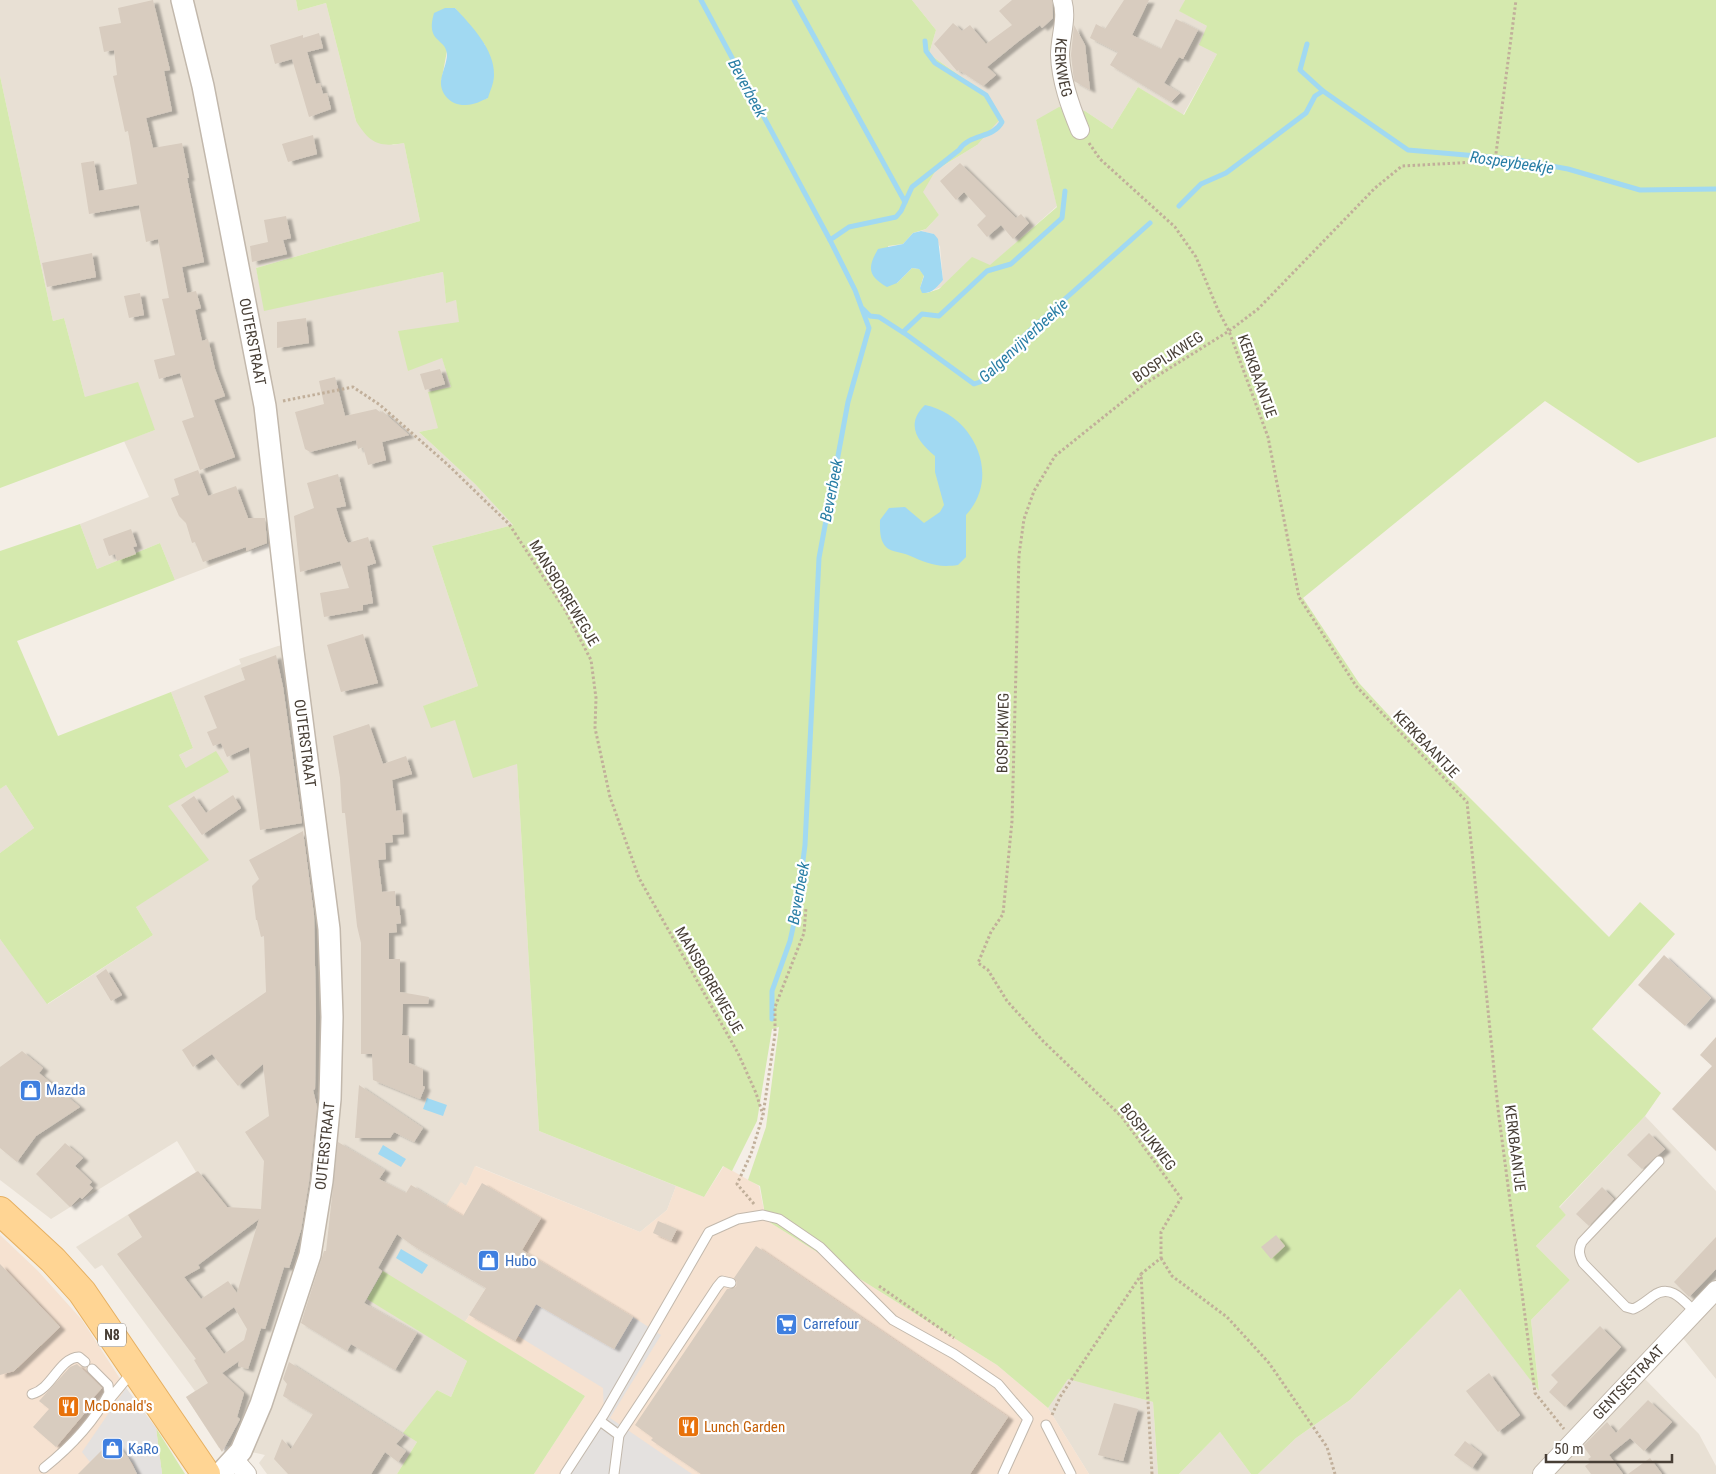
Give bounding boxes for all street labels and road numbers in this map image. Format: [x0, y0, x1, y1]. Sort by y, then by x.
street label: KERKWEG [1051, 37, 1076, 99]
street label: OUTERSTRAAT [235, 297, 270, 387]
street label: BOSPIJKWEG [1129, 328, 1207, 386]
street label: KERKBAANTJE [1234, 332, 1280, 420]
street label: MANSBORREWEGJE [525, 537, 603, 649]
street label: BOSPIJKWEG [993, 693, 1013, 773]
street label: OUTERSTRAAT [290, 698, 320, 788]
street label: KERKBAANTJE [1389, 706, 1463, 782]
street label: MANSBORREWEGJE [671, 923, 747, 1037]
street label: BOSPIJKWEG [1116, 1100, 1180, 1174]
street label: OUTERSTRAAT [311, 1101, 339, 1191]
street label: KERKBAANTJE [1501, 1104, 1529, 1192]
road number: N8 [98, 1324, 126, 1346]
street label: GENTSESTRAAT [1589, 1341, 1668, 1424]

